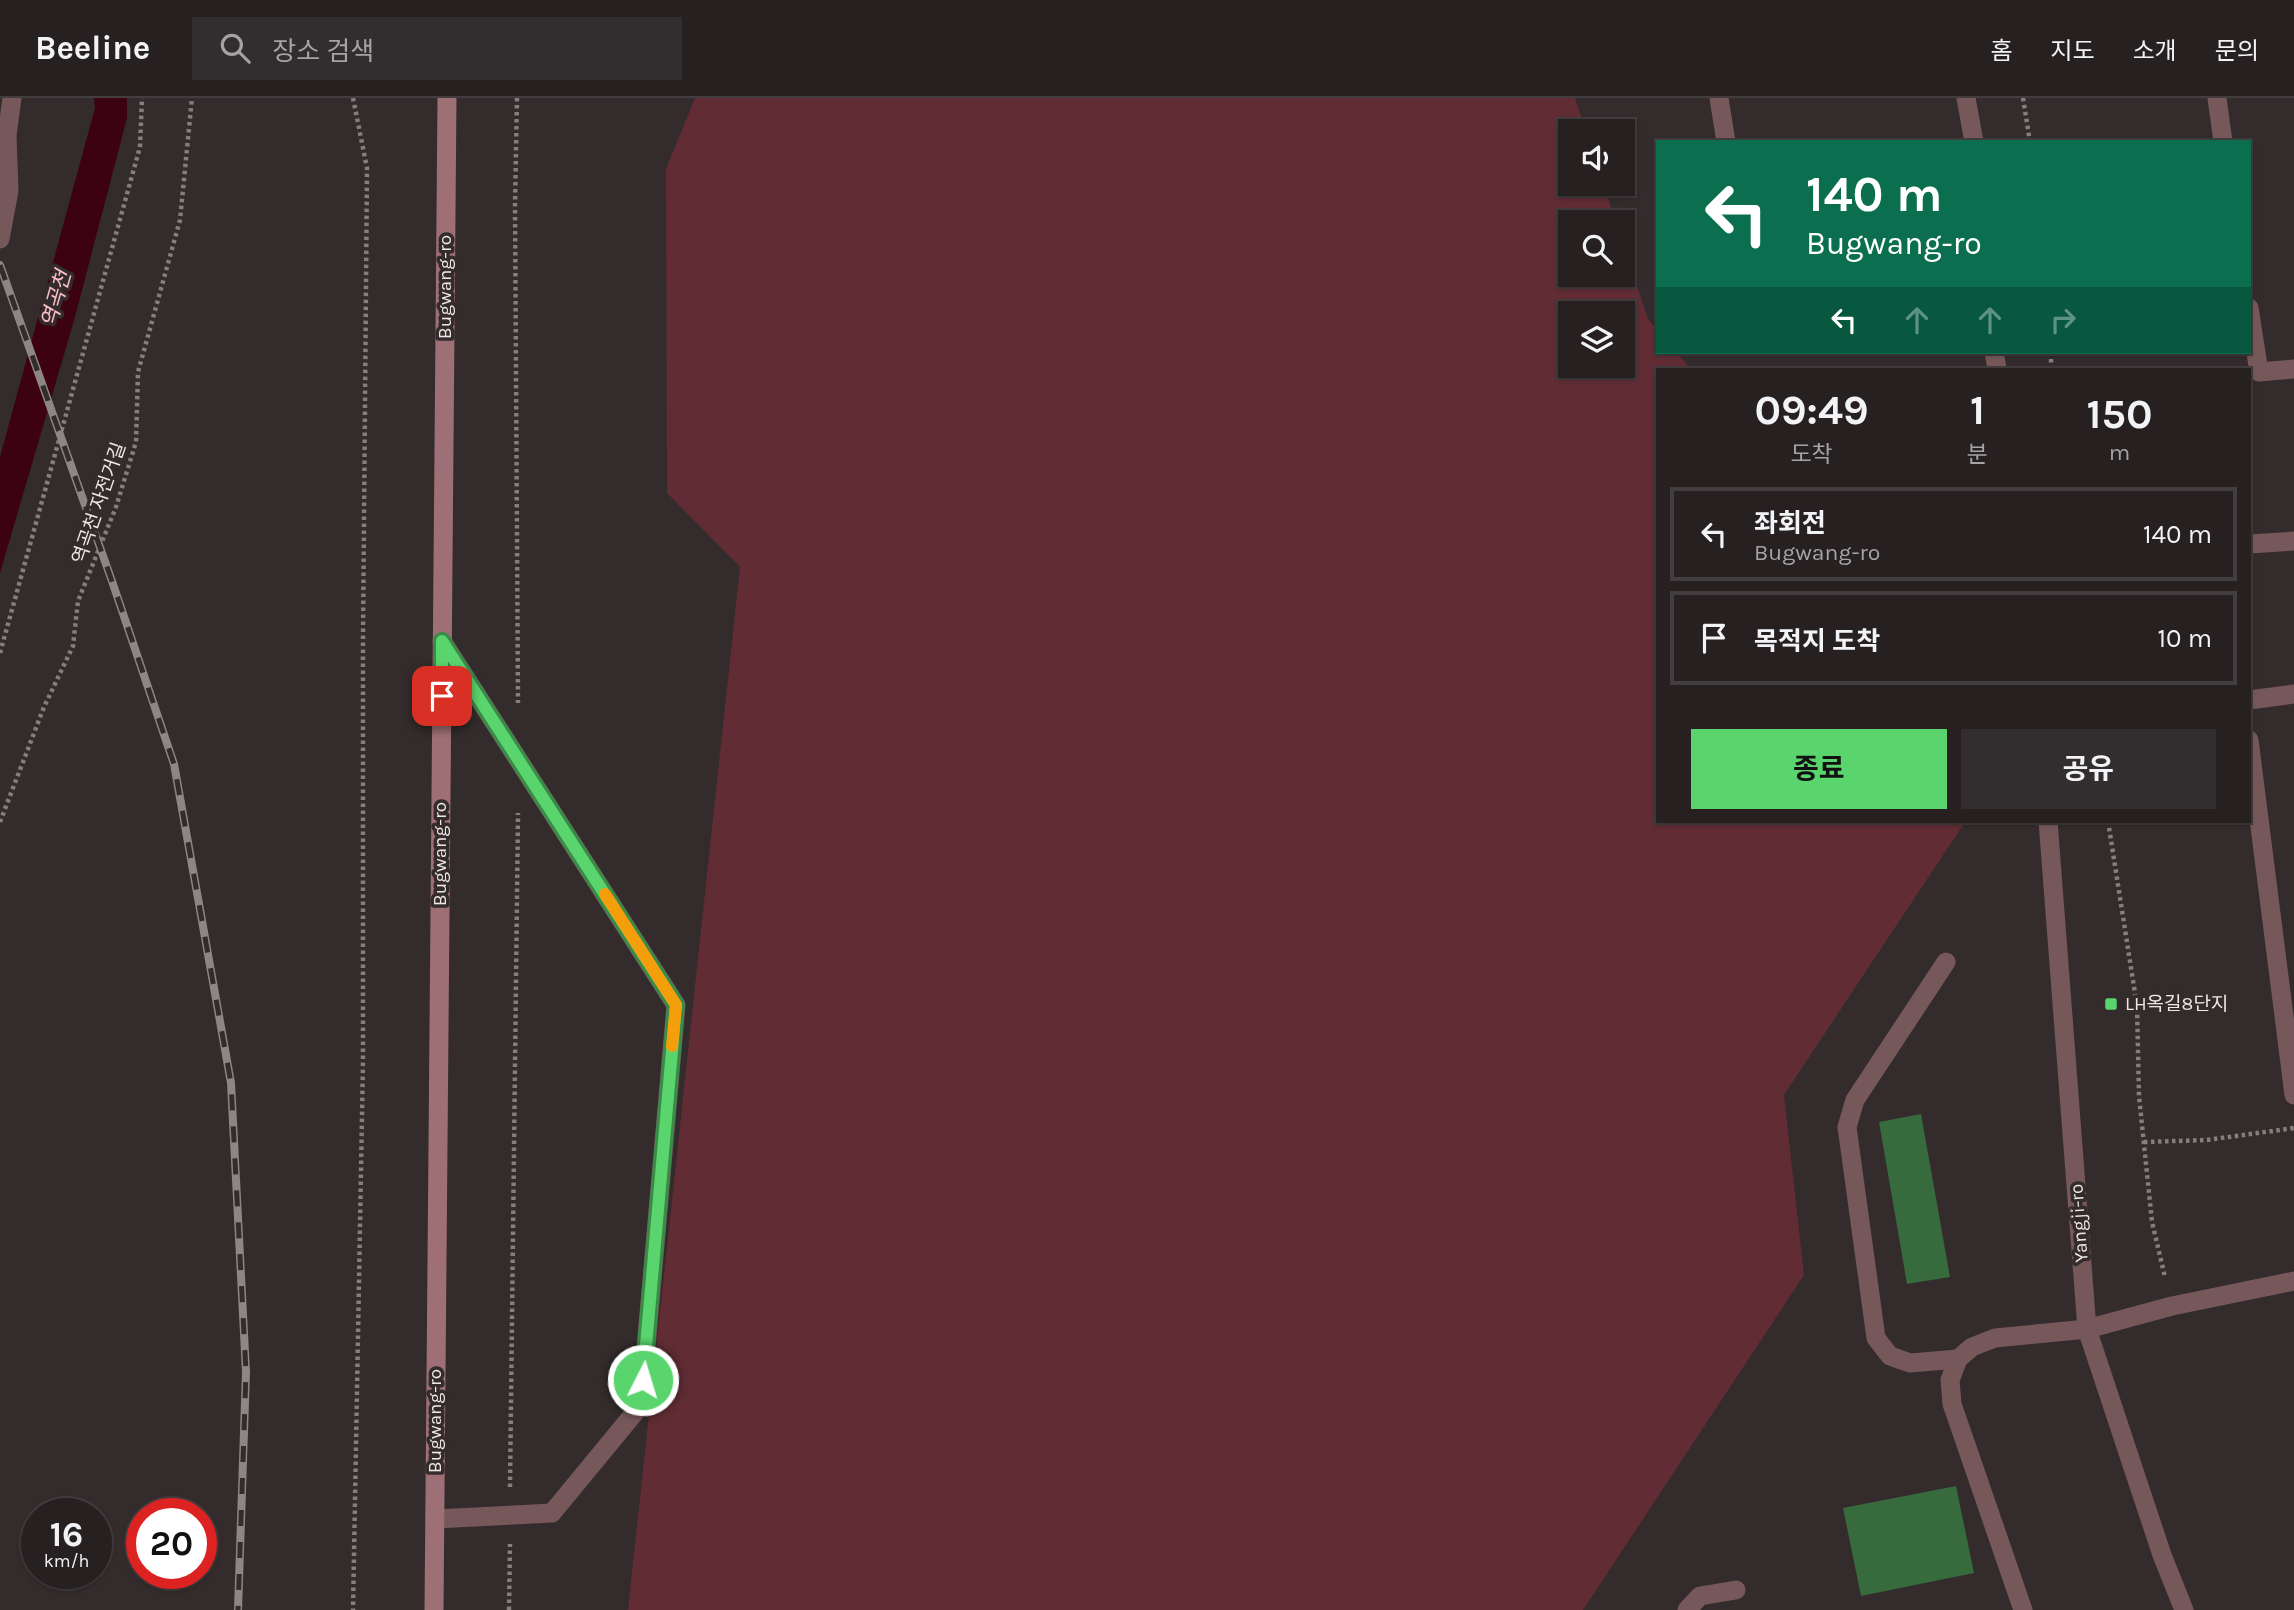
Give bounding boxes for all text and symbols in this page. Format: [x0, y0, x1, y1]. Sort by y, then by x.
search box [192, 17, 682, 80]
text: Beeline [35, 29, 150, 67]
icon: search [216, 29, 254, 67]
text: 장소 검색 [272, 36, 374, 67]
text: 홈 [1990, 37, 2012, 65]
text: 지도 [2050, 37, 2095, 65]
text: 소개 [2133, 37, 2177, 65]
text: 문의 [2215, 37, 2259, 65]
map controls [1558, 119, 1635, 378]
button: sound [1558, 119, 1635, 196]
text: 140 m [1806, 166, 1943, 223]
icon: left [1691, 168, 1782, 259]
button: search [1558, 210, 1635, 287]
text: Bugwang-ro [1806, 225, 1982, 262]
street label: Bugwang-ro [434, 235, 456, 339]
water label: 역곡천 [36, 265, 76, 330]
button: layers [1558, 301, 1635, 378]
icon: left [1825, 301, 1863, 339]
icon: ahead [1898, 301, 1936, 339]
icon: ahead [1971, 301, 2009, 339]
icon: right [2044, 301, 2082, 339]
text: 09:49 [1754, 385, 1869, 435]
text: 1 [1970, 385, 1985, 435]
text: 150 [2087, 389, 2153, 439]
street label: 역곡천 자전거길 [68, 439, 130, 567]
text: m [2109, 439, 2130, 466]
text: 도착 [1790, 441, 1833, 468]
text: 분 [1967, 441, 1988, 468]
text: 좌회전 [1754, 508, 1826, 539]
icon: left [1695, 515, 1733, 553]
text: 140 m [2143, 519, 2212, 550]
text: Bugwang-ro [1754, 539, 1880, 566]
icon: arrive [1695, 619, 1733, 657]
text: 10 m [2157, 623, 2212, 654]
text: 목적지 도착 [1754, 626, 1880, 657]
pin [412, 666, 472, 726]
icon: arrive [423, 677, 461, 715]
button: 종료 [1691, 729, 1947, 809]
button: 공유 [1961, 729, 2216, 809]
street label: Bugwang-ro [429, 802, 451, 906]
place label: LH옥길8단지 [2125, 993, 2228, 1015]
marker: LH옥길8단지 [2103, 996, 2119, 1012]
street label: Yangji-ro [2065, 1183, 2093, 1263]
position arrow [606, 1343, 680, 1417]
street label: Bugwang-ro [424, 1369, 446, 1473]
speed limit sign: 20 [126, 1498, 217, 1589]
text: 16 [50, 1514, 83, 1555]
text: km/h [44, 1550, 89, 1572]

